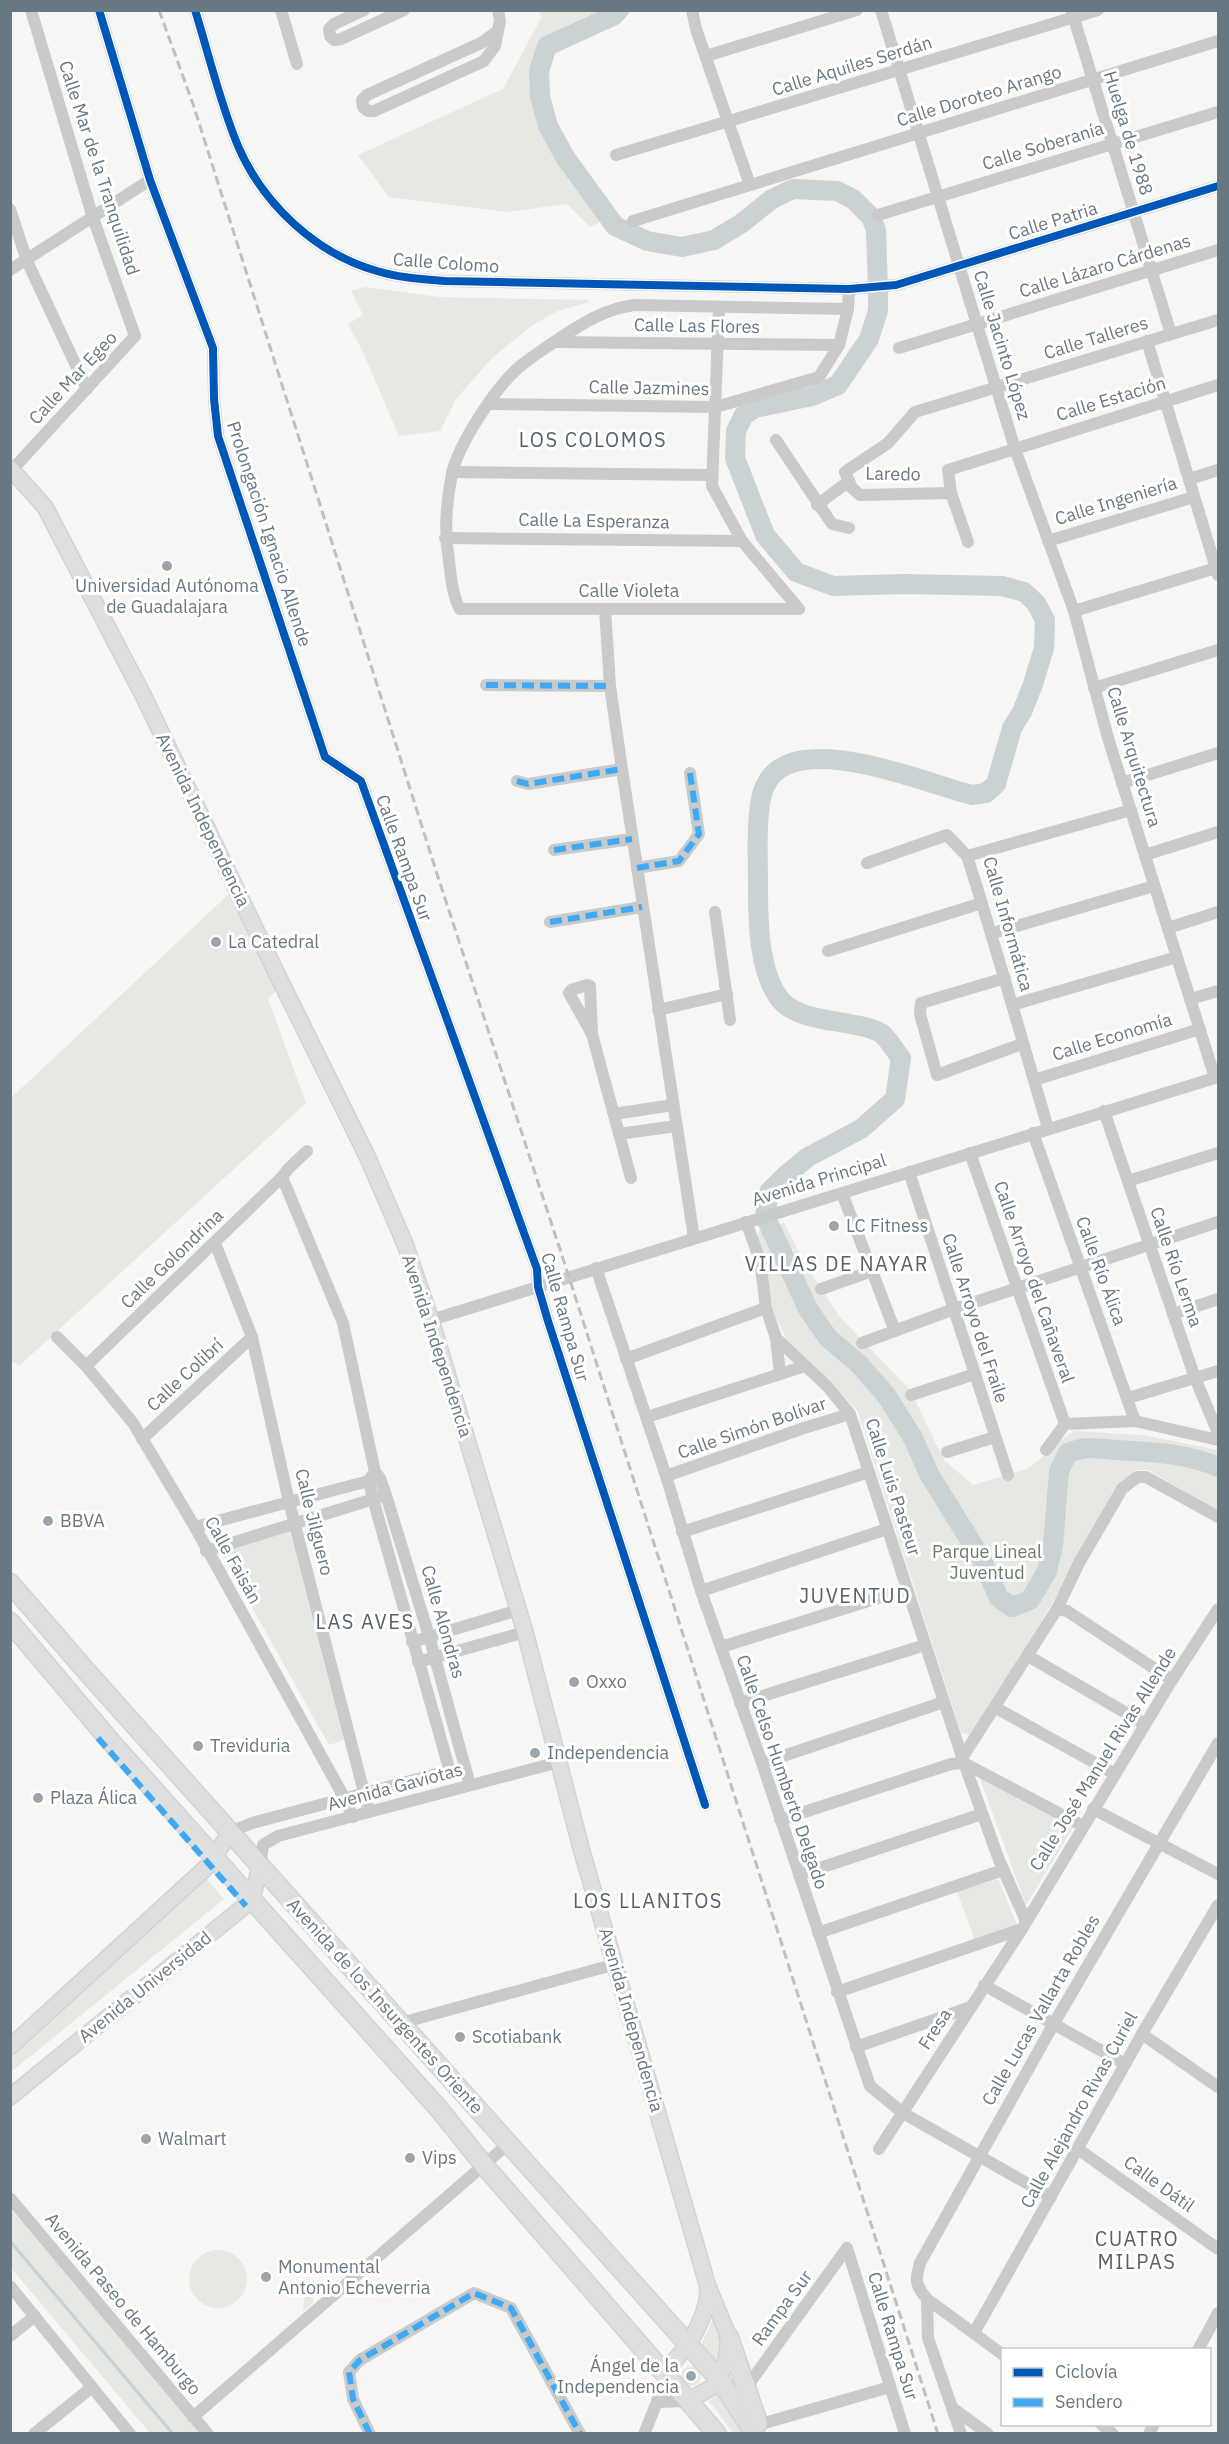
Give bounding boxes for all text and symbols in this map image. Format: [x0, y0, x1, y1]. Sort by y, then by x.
street label: Calle Aquiles Serdán [769, 30, 935, 101]
street label: Calle Mar de la Tranquilidad [54, 58, 145, 278]
street label: Calle Doroteo Arango [894, 59, 1064, 132]
street label: Huelga de 1988 [1099, 68, 1158, 198]
street label: Calle Soberanía [979, 116, 1107, 175]
street label: Calle Patria [1006, 196, 1101, 245]
street label: Calle Lázaro Cárdenas [1016, 228, 1193, 303]
street label: Calle Colomo [392, 247, 500, 278]
street label: Calle Jacinto López [969, 267, 1036, 422]
street label: Calle Talleres [1041, 311, 1151, 364]
street label: Calle Las Flores [634, 313, 760, 338]
street label: Calle Mar Egeo [23, 326, 122, 429]
street label: Calle Estación [1053, 371, 1169, 426]
street label: Calle Jazmines [588, 375, 710, 400]
street label: Prolongación Ignacio Allende [222, 418, 317, 650]
district label: LOS COLOMOS [519, 426, 667, 453]
street label: Laredo [865, 462, 921, 485]
street label: Calle Ingeniería [1052, 471, 1180, 530]
street label: Calle La Esperanza [518, 508, 670, 533]
marker: Universidad Autónoma de Guadalajara [160, 559, 174, 573]
place label: Universidad Autónoma de Guadalajara [75, 574, 259, 618]
street label: Calle Violeta [579, 579, 680, 602]
street label: Calle Arquitectura [1102, 684, 1167, 830]
street label: Avenida Independencia [151, 729, 256, 911]
street label: Calle Rampa Sur [371, 791, 438, 925]
street label: Calle Informática [978, 854, 1039, 994]
place label: La Catedral [228, 930, 319, 953]
marker: La Catedral [209, 935, 223, 949]
street label: Calle Economía [1049, 1007, 1175, 1066]
street label: Avenida Principal [749, 1148, 889, 1211]
street label: Calle Arroyo del Cañaveral [989, 1178, 1080, 1386]
street label: Calle Golondrina [116, 1204, 228, 1313]
street label: Calle Río Lerma [1145, 1204, 1208, 1330]
street label: Calle Río Álica [1071, 1213, 1132, 1329]
place label: LC Fitness [846, 1214, 928, 1237]
marker: LC Fitness [827, 1219, 841, 1233]
street label: Calle Arroyo del Fraile [937, 1230, 1014, 1406]
street label: Calle Rampa Sur [536, 1250, 595, 1384]
district label: VILLAS DE NAYAR [745, 1250, 929, 1277]
street label: Avenida Independencia [397, 1252, 478, 1440]
street label: Calle Colibrí [141, 1333, 228, 1416]
street label: Calle Simón Bolívar [674, 1391, 830, 1464]
street label: Calle Luis Pasteur [860, 1415, 927, 1559]
street label: Calle Jilguero [290, 1466, 339, 1578]
place label: BBVA [60, 1509, 105, 1532]
street label: Calle Faisán [200, 1512, 267, 1608]
marker: BBVA [41, 1514, 55, 1528]
park label: Parque Lineal Juventud [932, 1540, 1042, 1584]
street label: Calle Alondras [416, 1563, 471, 1681]
district label: JUVENTUD [799, 1582, 911, 1609]
district label: LAS AVES [315, 1608, 415, 1635]
street label: Calle José Manuel Rivas Allende [1024, 1643, 1181, 1875]
street label: Calle Celso Humberto Delgado [731, 1652, 833, 1892]
place label: Oxxo [586, 1670, 627, 1693]
marker: Oxxo [567, 1675, 581, 1689]
place label: Treviduria [210, 1734, 291, 1757]
marker: Treviduria [191, 1739, 205, 1753]
place label: Independencia [547, 1741, 669, 1764]
marker: Independencia [528, 1746, 542, 1760]
street label: Avenida Gaviotas [325, 1757, 465, 1816]
place label: Plaza Álica [50, 1786, 138, 1809]
marker: Plaza Álica [31, 1791, 45, 1805]
district label: LOS LLANITOS [573, 1887, 723, 1914]
street label: Avenida de los Insurgentes Oriente [282, 1893, 489, 2118]
street label: Calle Lucas Vallarta Robles [976, 1910, 1105, 2109]
street label: Avenida Independencia [594, 1925, 669, 2115]
street label: Avenida Universidad [73, 1926, 216, 2047]
street label: Fresa [913, 2003, 957, 2054]
street label: Calle Alejandro Rivas Curiel [1015, 2007, 1142, 2212]
place label: Scotiabank [472, 2025, 562, 2048]
marker: Scotiabank [453, 2030, 467, 2044]
place label: Walmart [158, 2127, 227, 2150]
marker: Walmart [139, 2132, 153, 2146]
place label: Vips [422, 2146, 457, 2169]
street label: Calle Dátil [1119, 2150, 1199, 2217]
marker: Vips [403, 2151, 417, 2165]
street label: Avenida Paseo de Hamburgo [40, 2208, 206, 2400]
district label: CUATRO MILPAS [1095, 2225, 1179, 2275]
place label: Monumental Antonio Echeverria [278, 2255, 431, 2299]
street label: Rampa Sur [746, 2265, 817, 2350]
street label: Calle Rampa Sur [863, 2269, 924, 2403]
marker: Monumental Antonio Echeverria [259, 2270, 273, 2284]
legend [1001, 2348, 1211, 2426]
place label: Ángel de la Independencia [557, 2354, 679, 2398]
text: Ciclovía [1055, 2360, 1118, 2383]
marker: Ángel de la Independencia [684, 2369, 698, 2383]
text: Sendero [1055, 2390, 1122, 2413]

